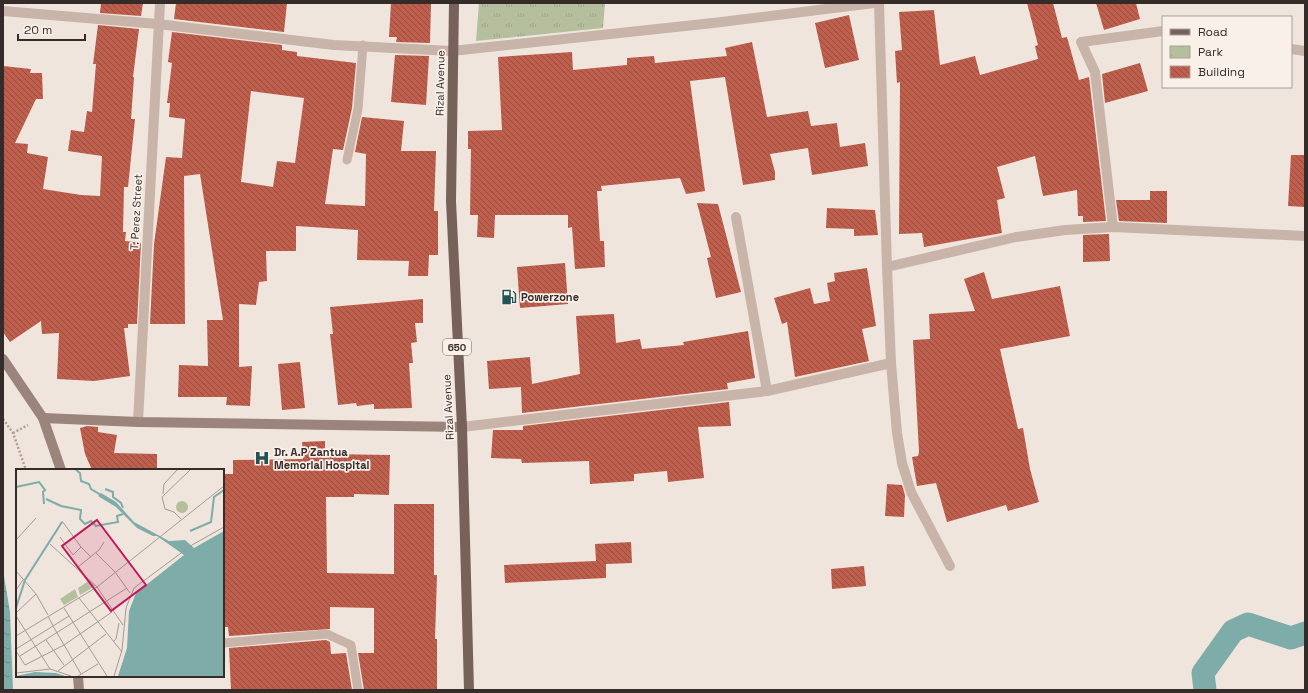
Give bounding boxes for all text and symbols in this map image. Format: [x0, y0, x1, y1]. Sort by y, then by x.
scale bar [18, 16, 85, 42]
legend [1162, 16, 1292, 88]
text: 20 m [24, 22, 52, 38]
text: Road [1198, 24, 1227, 40]
text: Park [1198, 44, 1223, 60]
street label: Rizal Avenue [432, 50, 448, 116]
text: Building [1198, 64, 1245, 80]
street label: T. Perez Street [127, 174, 145, 250]
fuel station icon: Powerzone [500, 288, 518, 306]
place label: Powerzone [521, 290, 579, 304]
road number: 650 [443, 339, 471, 355]
street label: Rizal Avenue [439, 374, 457, 440]
place label: Dr. A.P Zantua Memorial Hospital [274, 445, 370, 472]
hospital icon: Dr. A.P Zantua Memorial Hospital [253, 449, 271, 467]
inset map [16, 469, 224, 677]

